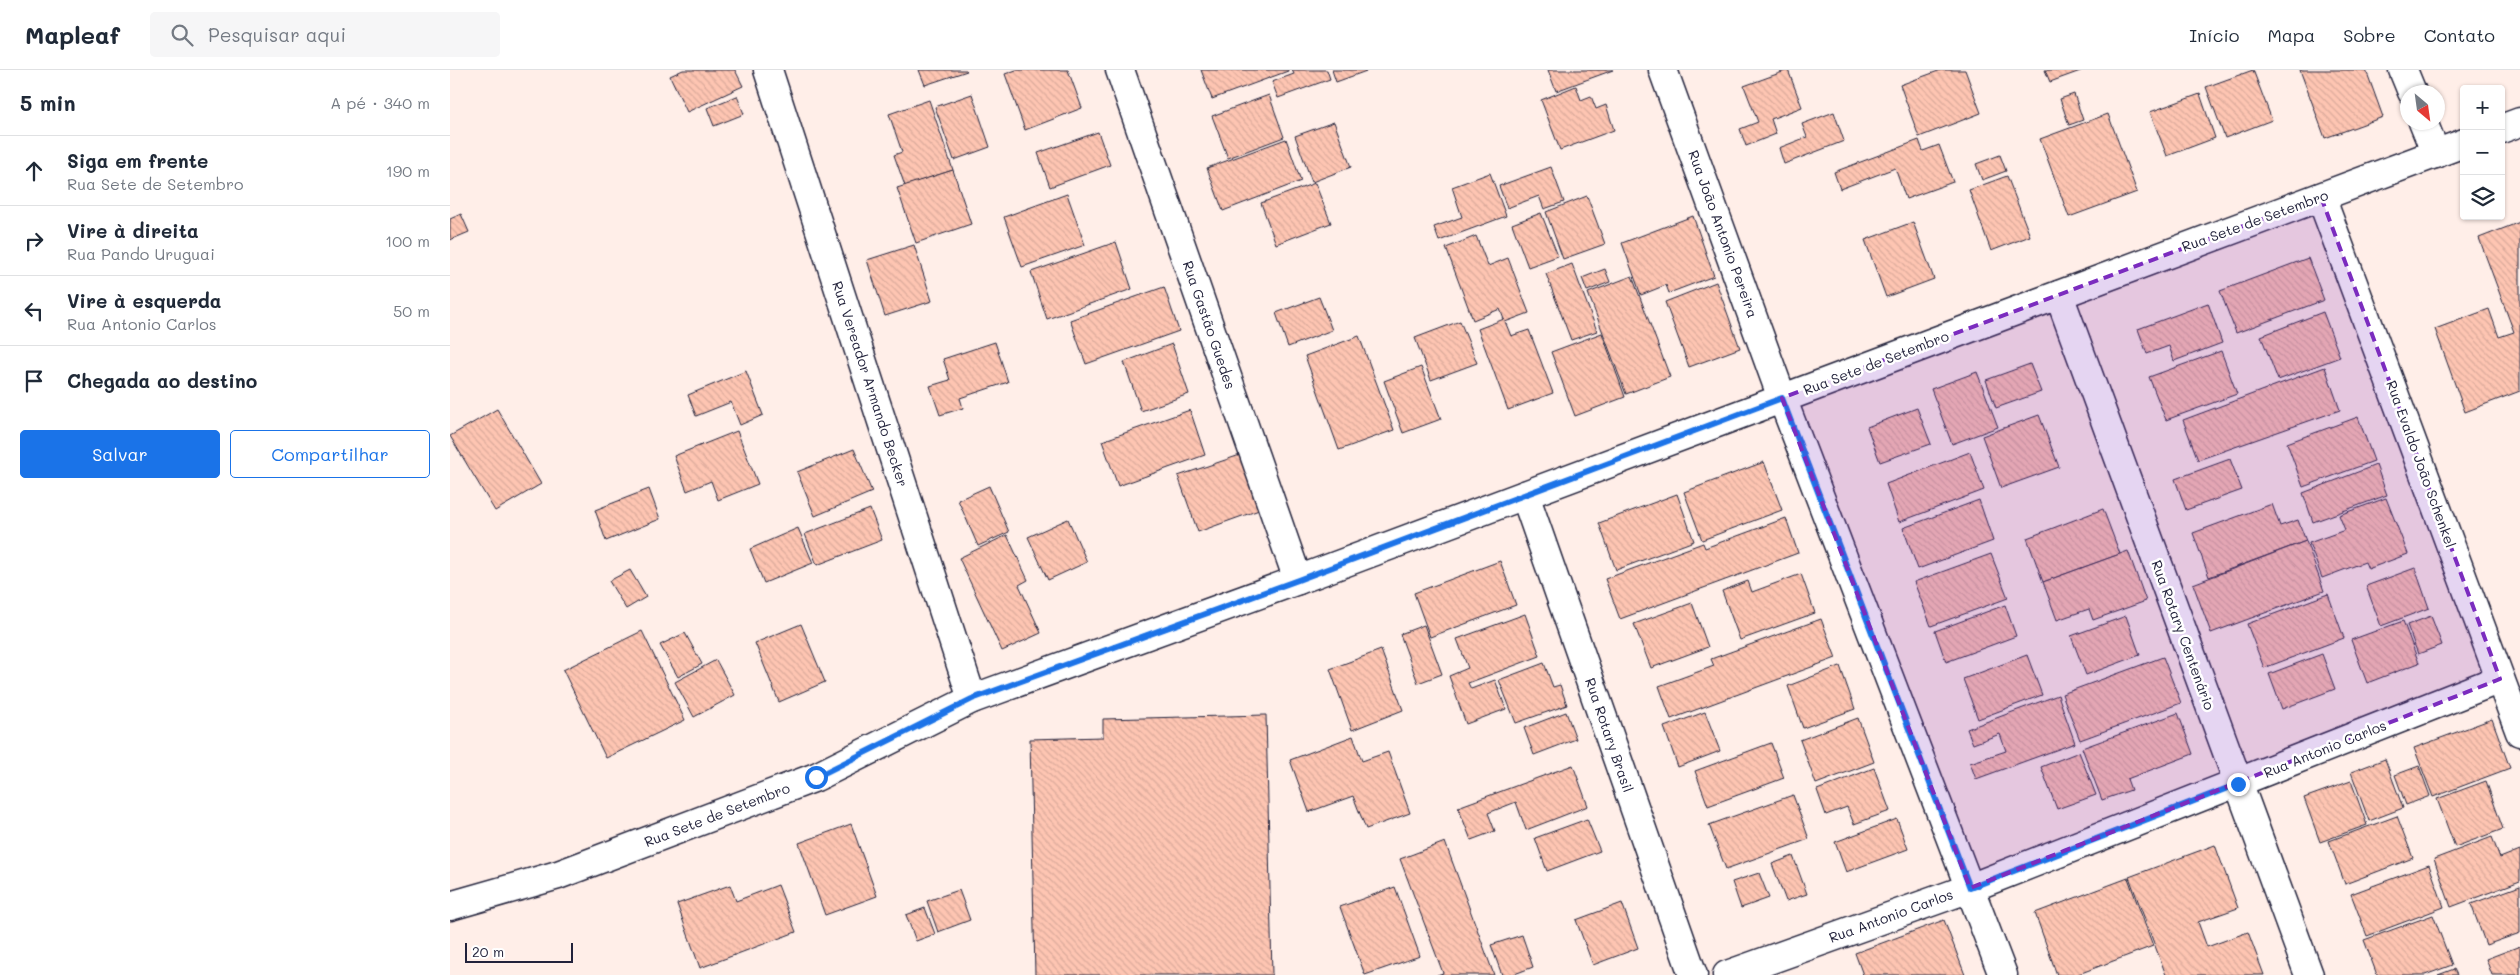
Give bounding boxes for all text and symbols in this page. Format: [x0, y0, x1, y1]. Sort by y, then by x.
search box [150, 12, 500, 57]
text: Mapleaf [25, 19, 120, 50]
icon: search [168, 21, 196, 49]
text: Pesquisar aqui [208, 22, 346, 47]
text: Início [2189, 23, 2239, 47]
text: Mapa [2267, 23, 2315, 47]
text: Sobre [2343, 23, 2396, 47]
text: Contato [2424, 23, 2495, 47]
north arrow [2400, 85, 2445, 130]
map controls [2460, 85, 2505, 220]
button: + [2460, 85, 2505, 130]
text: 5 min [20, 89, 76, 116]
text: A pé · 340 m [330, 92, 430, 113]
button: − [2460, 130, 2505, 175]
street label: Rua João Antonio Pereira [1684, 147, 1763, 320]
text: Siga em frente [67, 148, 208, 173]
icon: ahead [20, 157, 48, 185]
text: 190 m [386, 160, 430, 181]
text: Rua Sete de Setembro [67, 173, 244, 194]
button: layers [2460, 175, 2505, 220]
street label: Rua Sete de Setembro [2179, 185, 2331, 256]
text: Vire à direita [67, 218, 199, 243]
icon: right [20, 227, 48, 255]
text: 100 m [385, 230, 430, 251]
text: Rua Pando Uruguai [67, 243, 215, 264]
street label: Rua Gastão Guedes [1179, 258, 1240, 391]
street label: Rua Vereador Armando Becker [828, 279, 913, 489]
text: Vire à esquerda [67, 288, 222, 313]
icon: left [20, 297, 48, 325]
text: 50 m [393, 300, 430, 321]
text: Rua Antonio Carlos [67, 313, 217, 334]
street label: Rua Sete de Setembro [1800, 326, 1951, 399]
icon: arrive [20, 367, 48, 395]
text: Chegada ao destino [67, 368, 257, 393]
street label: Rua Evaldo João Schenkel [2382, 378, 2461, 550]
button: Salvar [20, 430, 220, 478]
button: Compartilhar [230, 430, 430, 478]
street label: Rua Rotary Centenário [2147, 557, 2219, 712]
street label: Rua Rotary Brasil [1581, 675, 1638, 795]
street label: Rua Antonio Carlos [2261, 715, 2389, 782]
route start [805, 766, 828, 789]
route end [2227, 773, 2250, 796]
street label: Rua Sete de Setembro [641, 778, 792, 851]
street label: Rua Antonio Carlos [1826, 884, 1956, 947]
scale bar [465, 940, 572, 963]
text: 20 m [472, 942, 504, 961]

